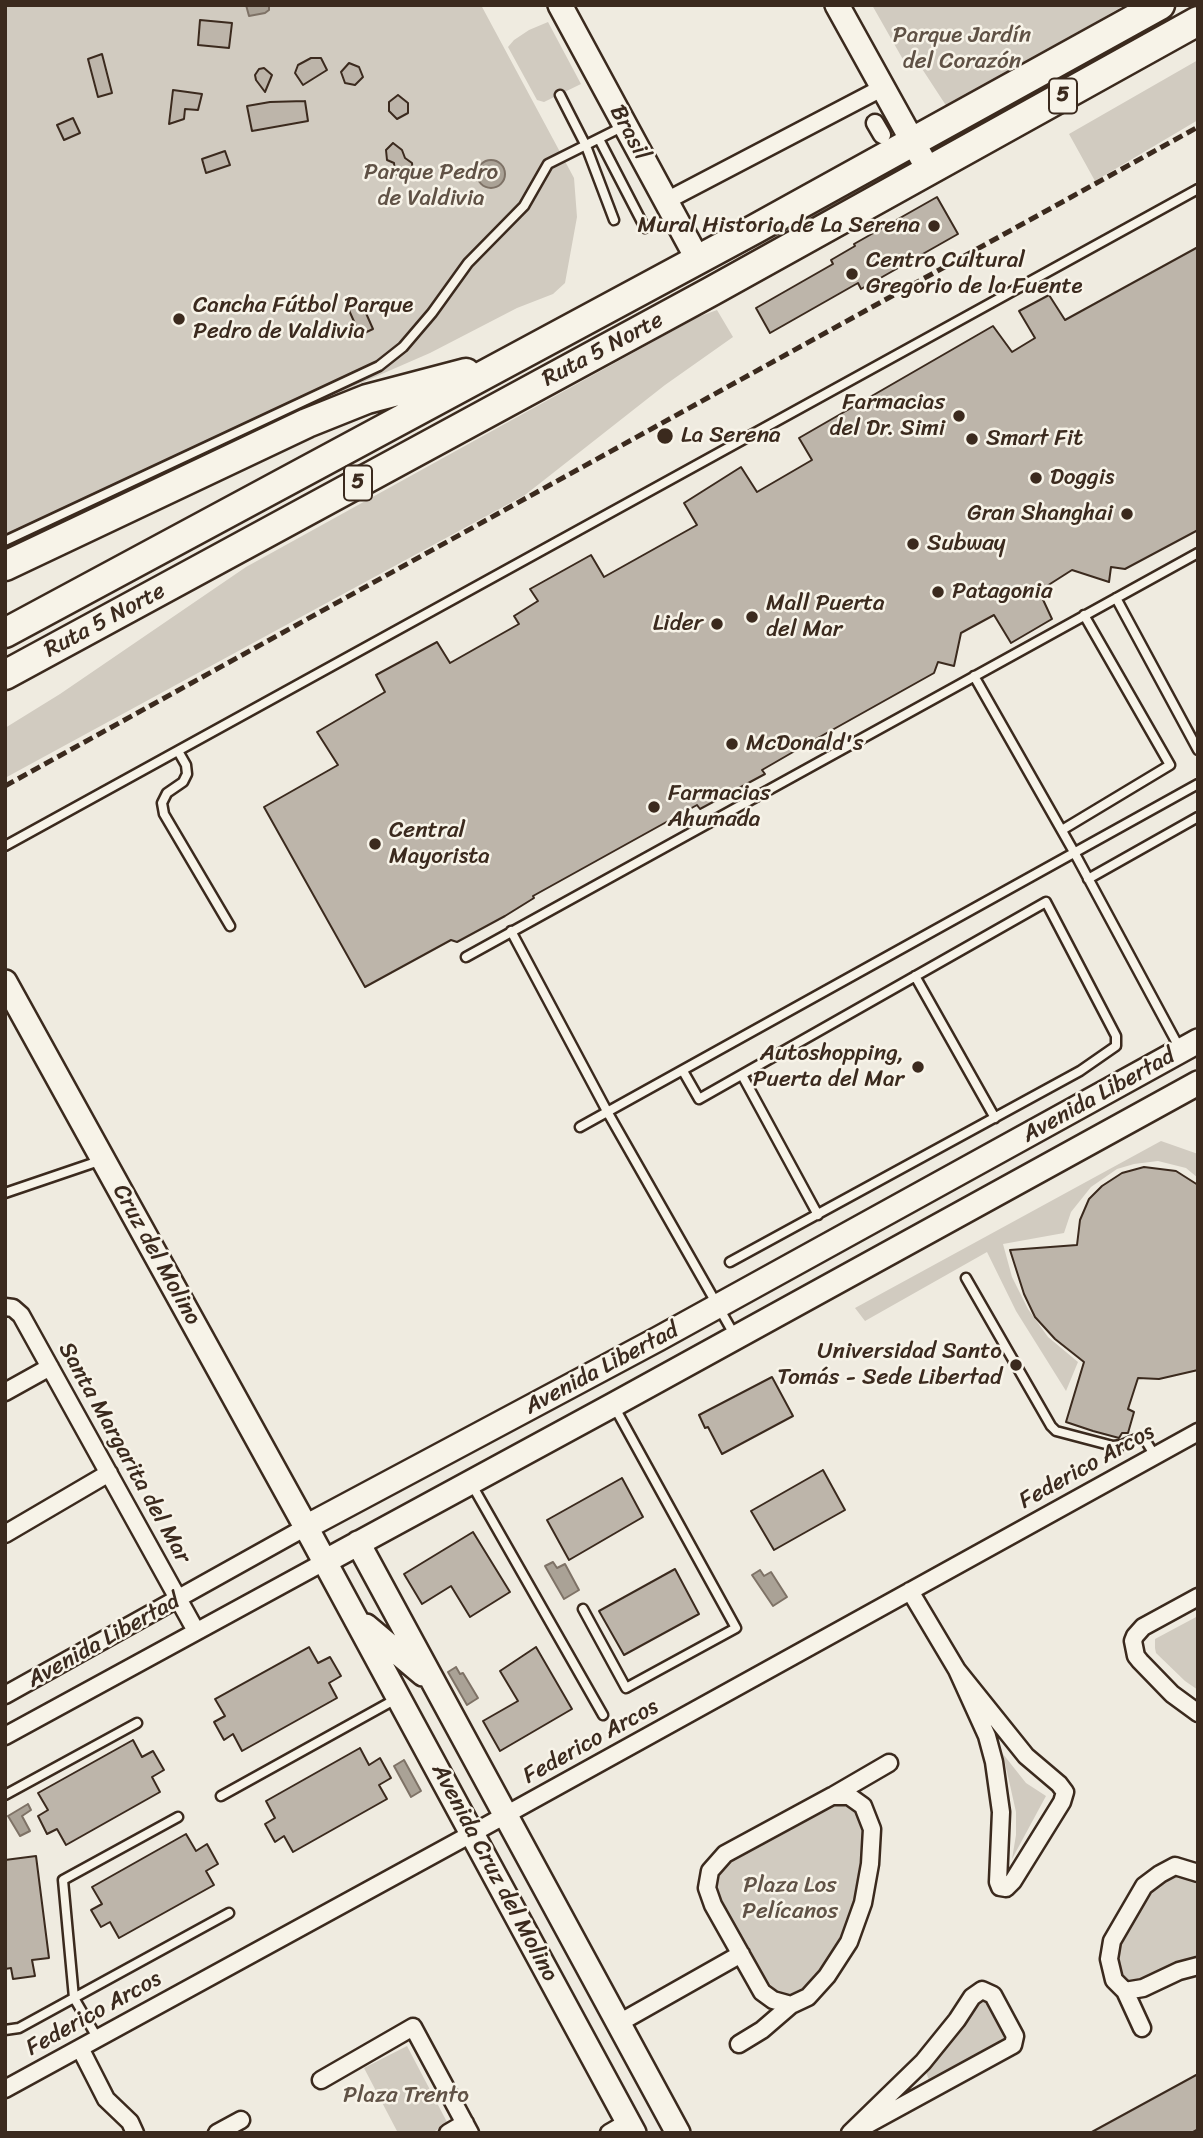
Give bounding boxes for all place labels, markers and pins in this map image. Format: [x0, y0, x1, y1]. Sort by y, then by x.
place label: Mural Historia de La Serena [638, 212, 920, 240]
marker: Mural Historia de La Serena [926, 218, 942, 234]
place label: Centro Cultural Gregorio de la Fuente [866, 247, 1083, 301]
marker: Centro Cultural Gregorio de la Fuente [844, 266, 860, 282]
place label: Cancha Fútbol Parque Pedro de Valdivia [193, 292, 413, 346]
marker: Cancha Fútbol Parque Pedro de Valdivia [171, 311, 187, 327]
place label: Farmacias del Dr. Simi [829, 389, 945, 443]
marker: Farmacias del Dr. Simi [951, 408, 967, 424]
place label: La Serena [681, 422, 781, 450]
place label: Smart Fit [986, 425, 1083, 453]
marker: La Serena [655, 426, 675, 446]
marker: Smart Fit [964, 431, 980, 447]
place label: Doggis [1050, 464, 1114, 492]
marker: Doggis [1028, 470, 1044, 486]
place label: Gran Shanghai [967, 500, 1113, 528]
marker: Gran Shanghai [1119, 506, 1135, 522]
place label: Subway [927, 530, 1006, 558]
marker: Subway [905, 536, 921, 552]
place label: Patagonia [952, 578, 1052, 606]
marker: Patagonia [930, 584, 946, 600]
place label: Mall Puerta del Mar [766, 590, 885, 644]
marker: Mall Puerta del Mar [744, 609, 760, 625]
place label: Lider [653, 610, 703, 638]
marker: Lider [709, 616, 725, 632]
place label: McDonald's [746, 730, 864, 758]
marker: McDonald's [724, 736, 740, 752]
place label: Farmacias Ahumada [668, 780, 771, 834]
marker: Farmacias Ahumada [646, 799, 662, 815]
place label: Central Mayorista [389, 817, 490, 871]
marker: Central Mayorista [367, 836, 383, 852]
place label: Autoshopping, Puerta del Mar [753, 1040, 904, 1094]
marker: Autoshopping, Puerta del Mar [910, 1059, 926, 1075]
place label: Universidad Santo Tomás - Sede Libertad [777, 1338, 1002, 1392]
marker: Universidad Santo Tomás - Sede Libertad [1008, 1357, 1024, 1373]

